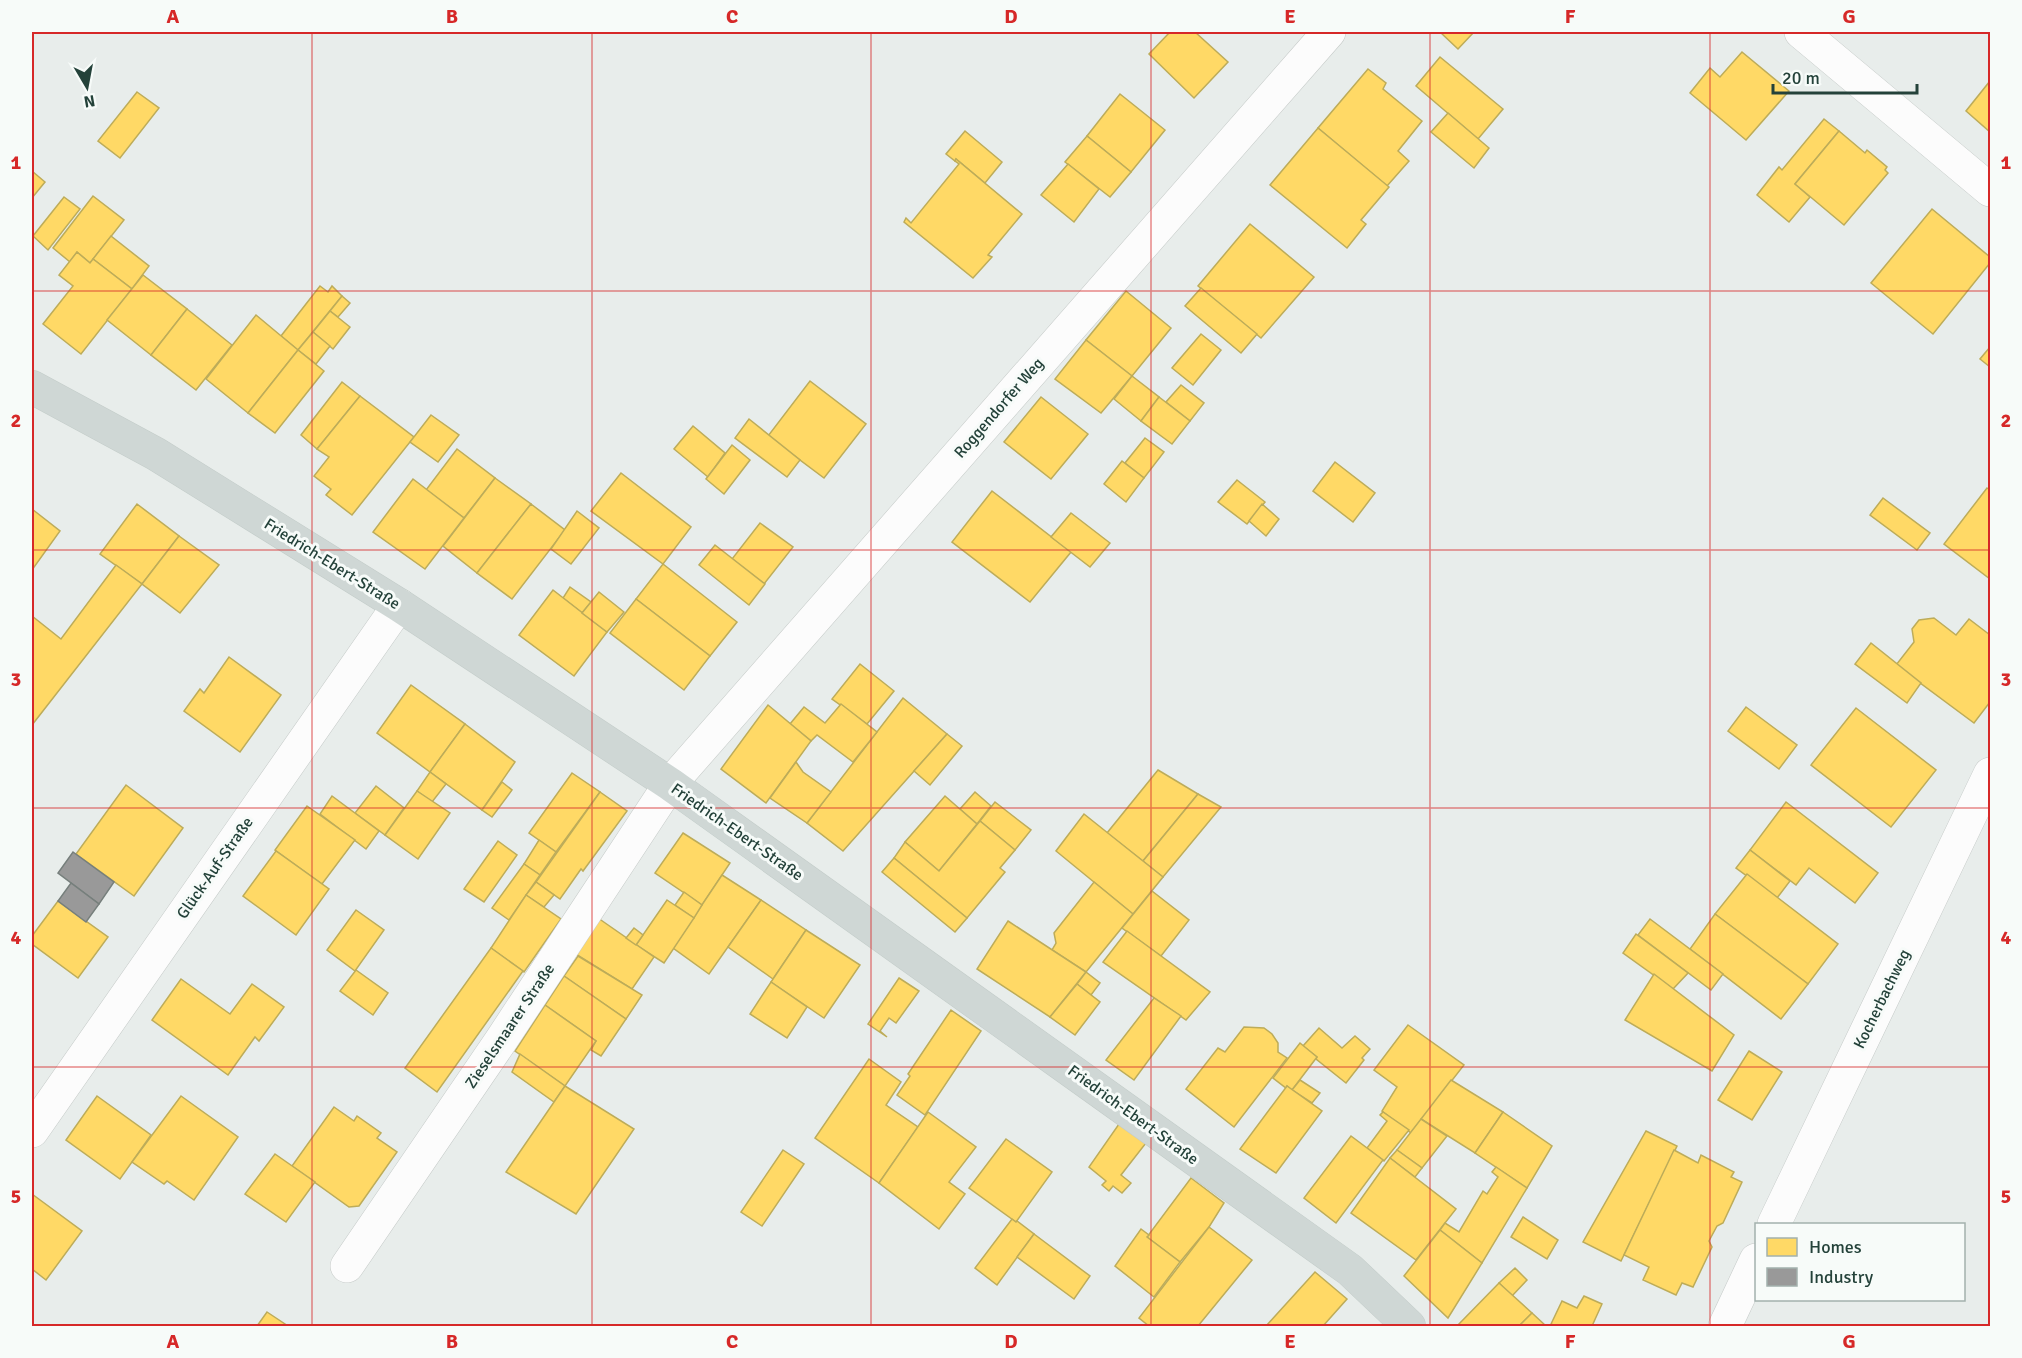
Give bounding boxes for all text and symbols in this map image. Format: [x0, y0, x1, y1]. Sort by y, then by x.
text: A [167, 4, 180, 29]
text: B [446, 4, 458, 29]
text: C [726, 4, 738, 29]
text: D [1004, 4, 1018, 29]
text: E [1284, 4, 1296, 29]
text: F [1565, 4, 1576, 29]
text: G [1842, 4, 1856, 29]
north arrow [57, 57, 117, 117]
scale bar [1773, 57, 1917, 95]
text: 20 m [1782, 67, 1820, 89]
text: N [82, 90, 97, 112]
text: 1 [11, 150, 22, 175]
text: 1 [2001, 150, 2012, 175]
street label: Roggendorfer Weg [950, 354, 1048, 462]
text: 2 [11, 408, 21, 433]
text: 2 [2001, 408, 2011, 433]
street label: Friedrich-Ebert-Straße [260, 514, 404, 614]
text: 3 [11, 667, 21, 692]
text: 3 [2001, 667, 2011, 692]
street label: Friedrich-Ebert-Straße [667, 779, 807, 885]
street label: Glück-Auf-Straße [172, 813, 258, 923]
text: 4 [11, 925, 22, 950]
text: 4 [2001, 925, 2012, 950]
street label: Kocherbachweg [1849, 946, 1915, 1052]
street label: Zieselsmaarer Straße [461, 960, 559, 1092]
street label: Friedrich-Ebert-Straße [1064, 1061, 1202, 1169]
text: 5 [11, 1184, 21, 1209]
text: 5 [2001, 1184, 2011, 1209]
legend [1755, 1223, 1965, 1301]
text: Homes [1809, 1236, 1862, 1258]
text: Industry [1809, 1266, 1874, 1288]
text: A [167, 1329, 180, 1354]
text: B [446, 1329, 458, 1354]
text: C [726, 1329, 738, 1354]
text: D [1004, 1329, 1018, 1354]
text: E [1284, 1329, 1296, 1354]
text: F [1565, 1329, 1576, 1354]
text: G [1842, 1329, 1856, 1354]

